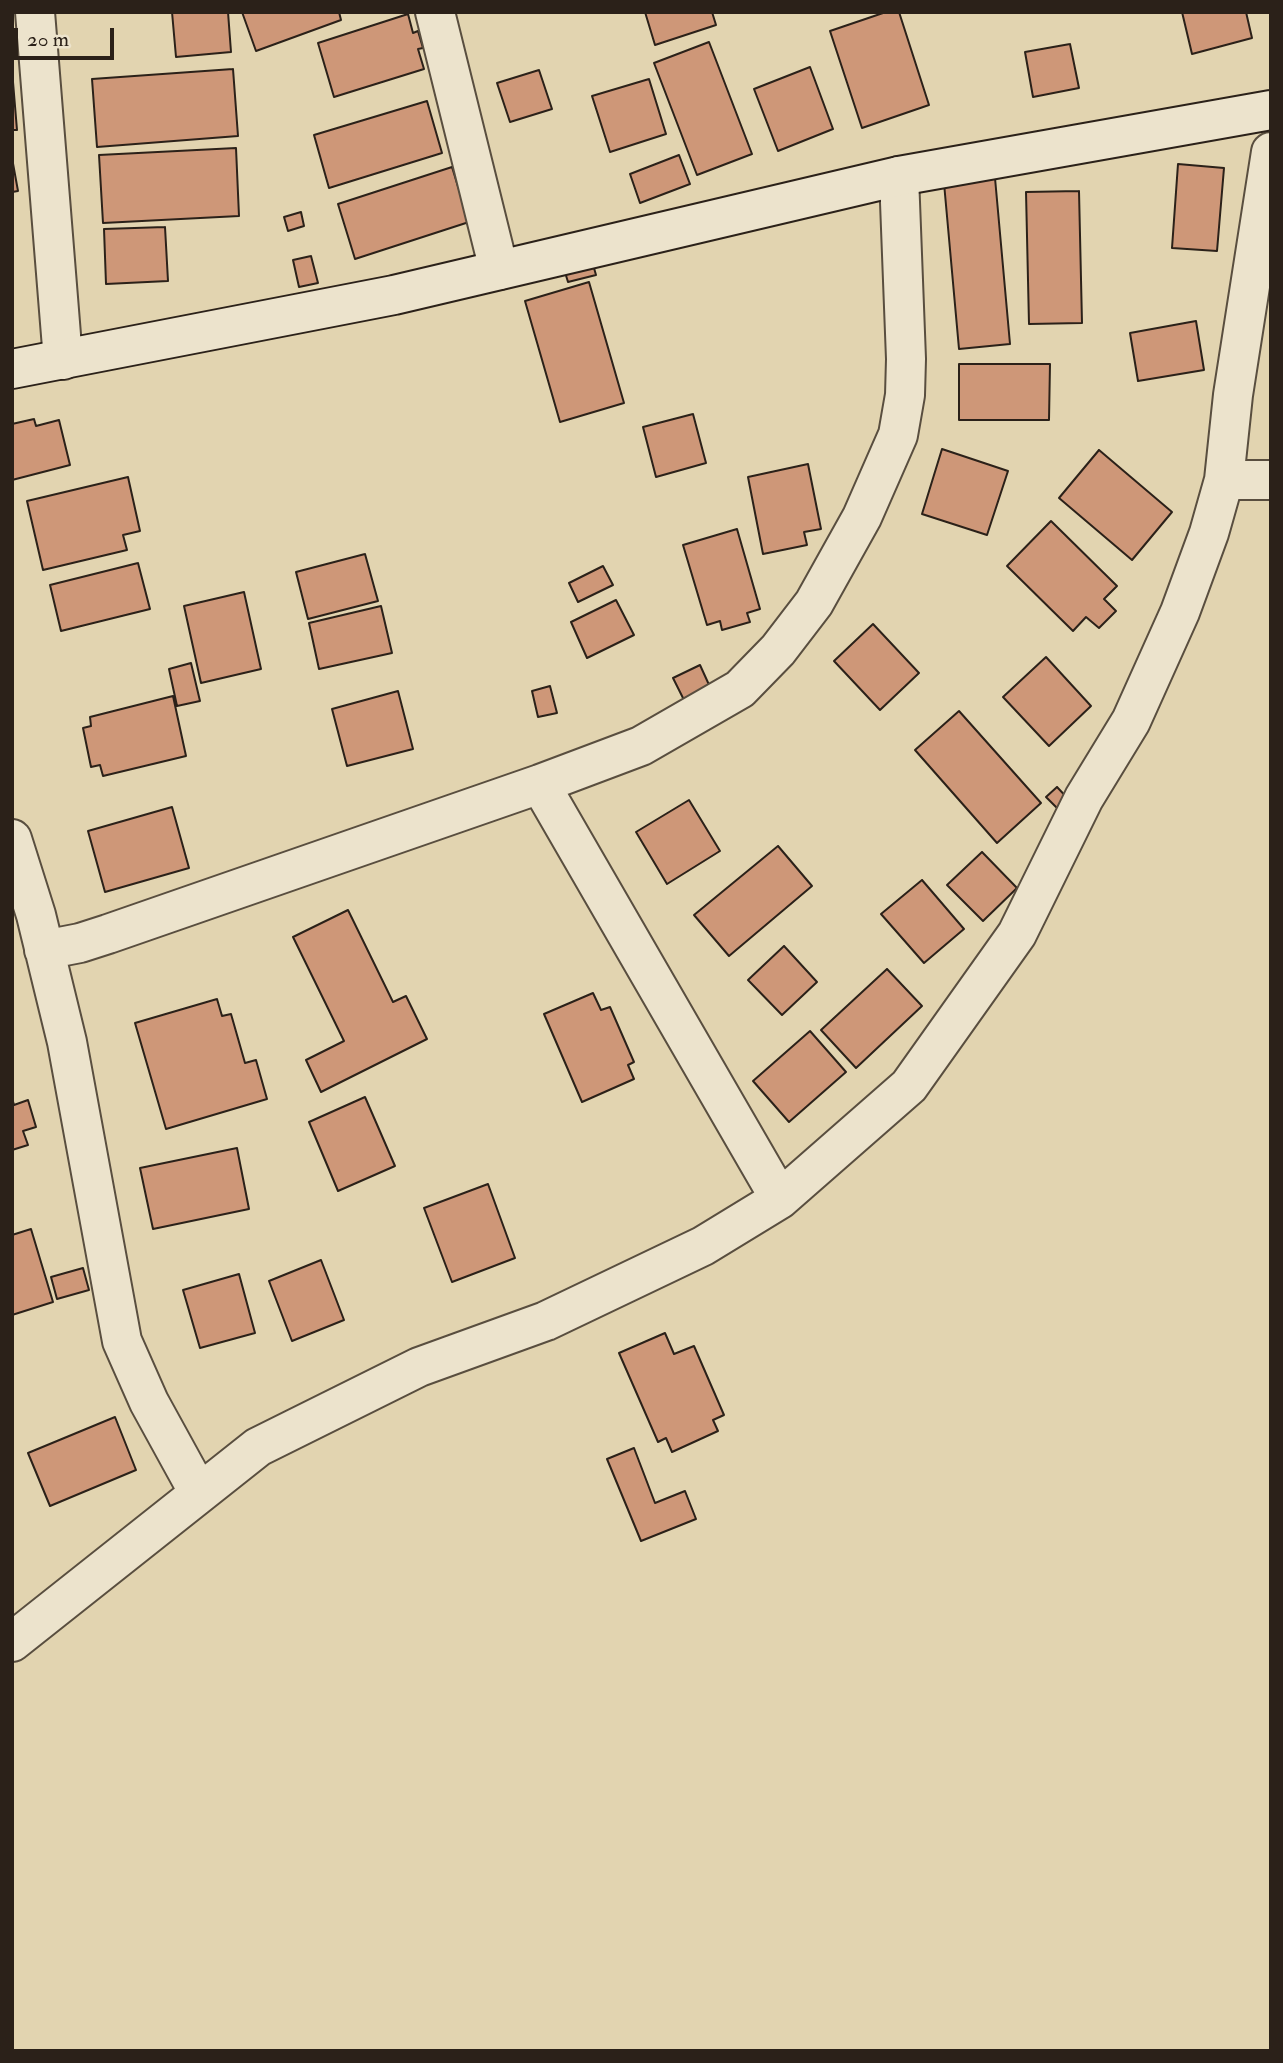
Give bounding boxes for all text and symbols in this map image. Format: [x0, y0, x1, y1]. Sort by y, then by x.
scale bar [18, 14, 117, 58]
text: 20 m [27, 26, 69, 53]

